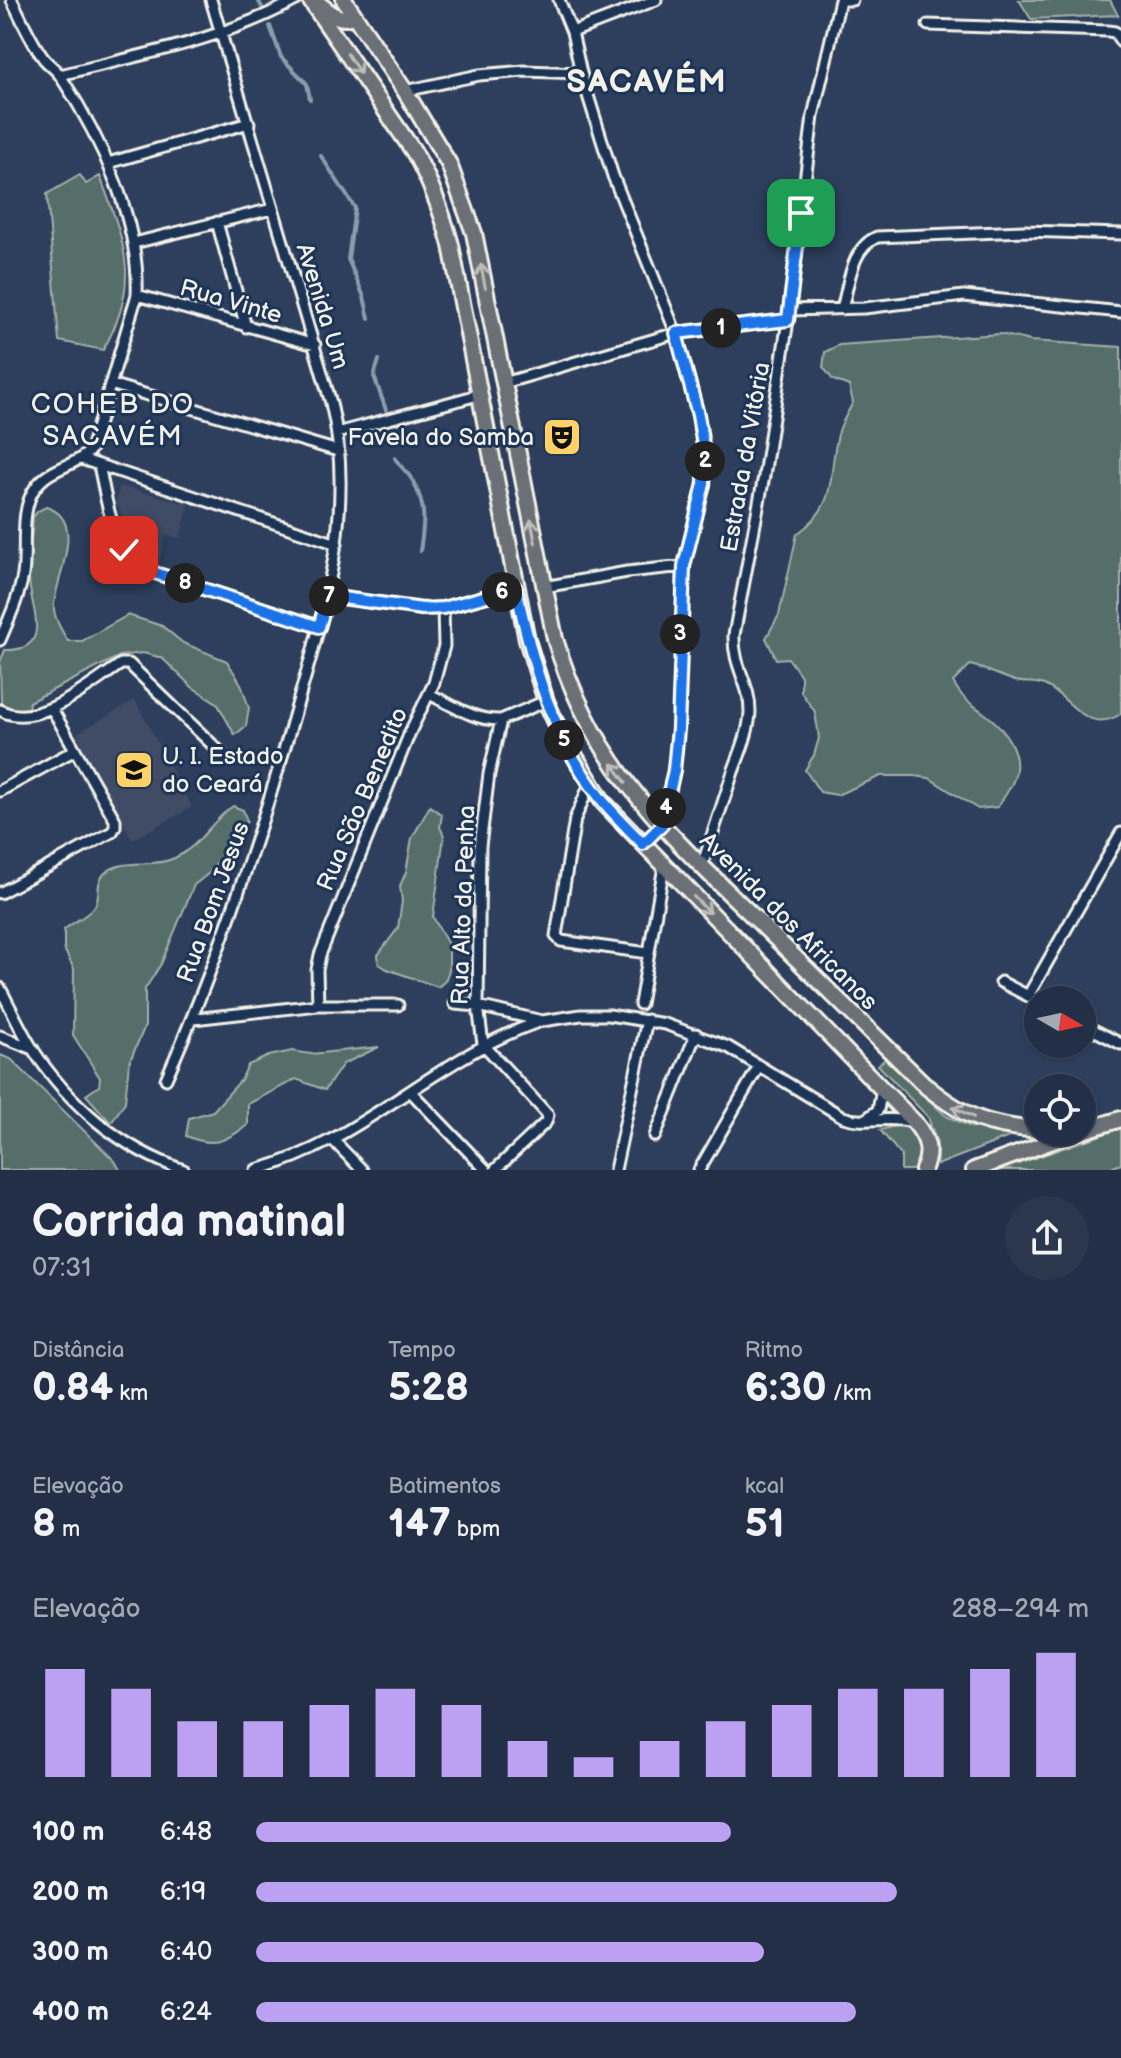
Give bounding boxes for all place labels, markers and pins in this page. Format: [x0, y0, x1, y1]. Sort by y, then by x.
pin [767, 179, 835, 247]
pin: 1 [701, 308, 741, 348]
theatre icon: Favela do Samba [541, 416, 583, 458]
place label: Favela do Samba [347, 423, 534, 452]
pin: 2 [685, 441, 725, 481]
pin [90, 516, 158, 584]
pin: 8 [165, 563, 205, 603]
pin: 6 [482, 572, 522, 612]
pin: 7 [309, 576, 349, 616]
pin: 3 [660, 614, 700, 654]
pin: 5 [544, 720, 584, 760]
place label: U. I. Estado do Ceará [162, 742, 284, 799]
school or university icon: U. I. Estado do Ceará [113, 749, 155, 791]
pin: 4 [646, 788, 686, 828]

